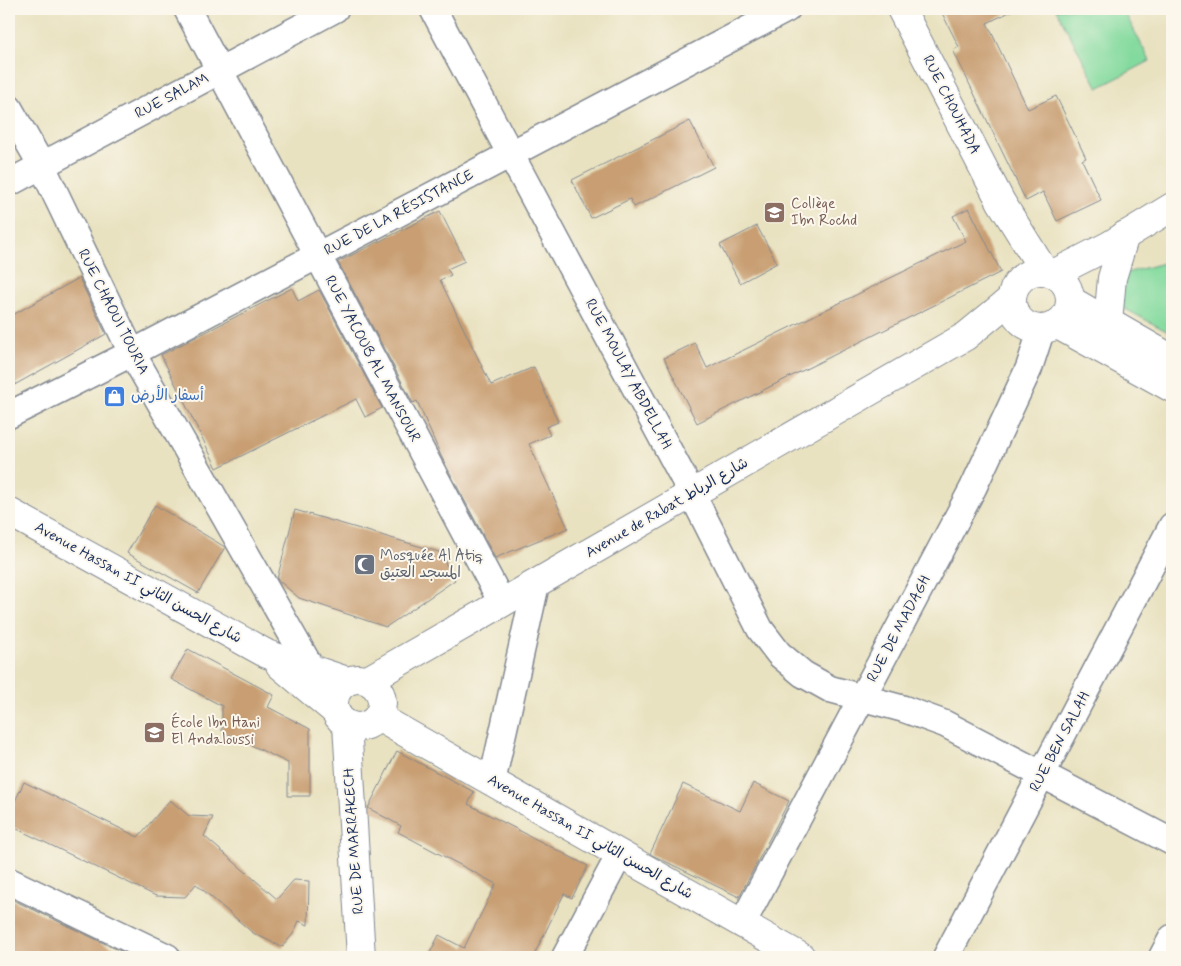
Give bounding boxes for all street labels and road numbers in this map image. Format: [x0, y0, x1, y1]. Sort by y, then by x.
street label: RUE CHOUHADA [917, 52, 985, 158]
street label: RUE SALAM [131, 68, 213, 124]
street label: RUE DE LA RÉSISTANCE [320, 164, 478, 261]
street label: RUE CHAOUI TOURIA [73, 246, 153, 378]
street label: RUE YACOUB AL MANSOUR [320, 272, 424, 446]
street label: RUE MOULAY ABDELLAH [580, 295, 676, 453]
street label: Avenue de Rabat شارع الرباط [582, 453, 752, 563]
street label: Avenue Hassan II شارع الحسن الثاني [30, 518, 245, 650]
street label: RUE DE MADAGH [862, 572, 936, 686]
street label: RUE BEN SALAH [1025, 688, 1095, 796]
street label: RUE DE MARRAKECH [339, 767, 369, 915]
street label: Avenue Hassan II شارع الحسن الثاني [483, 770, 696, 906]

